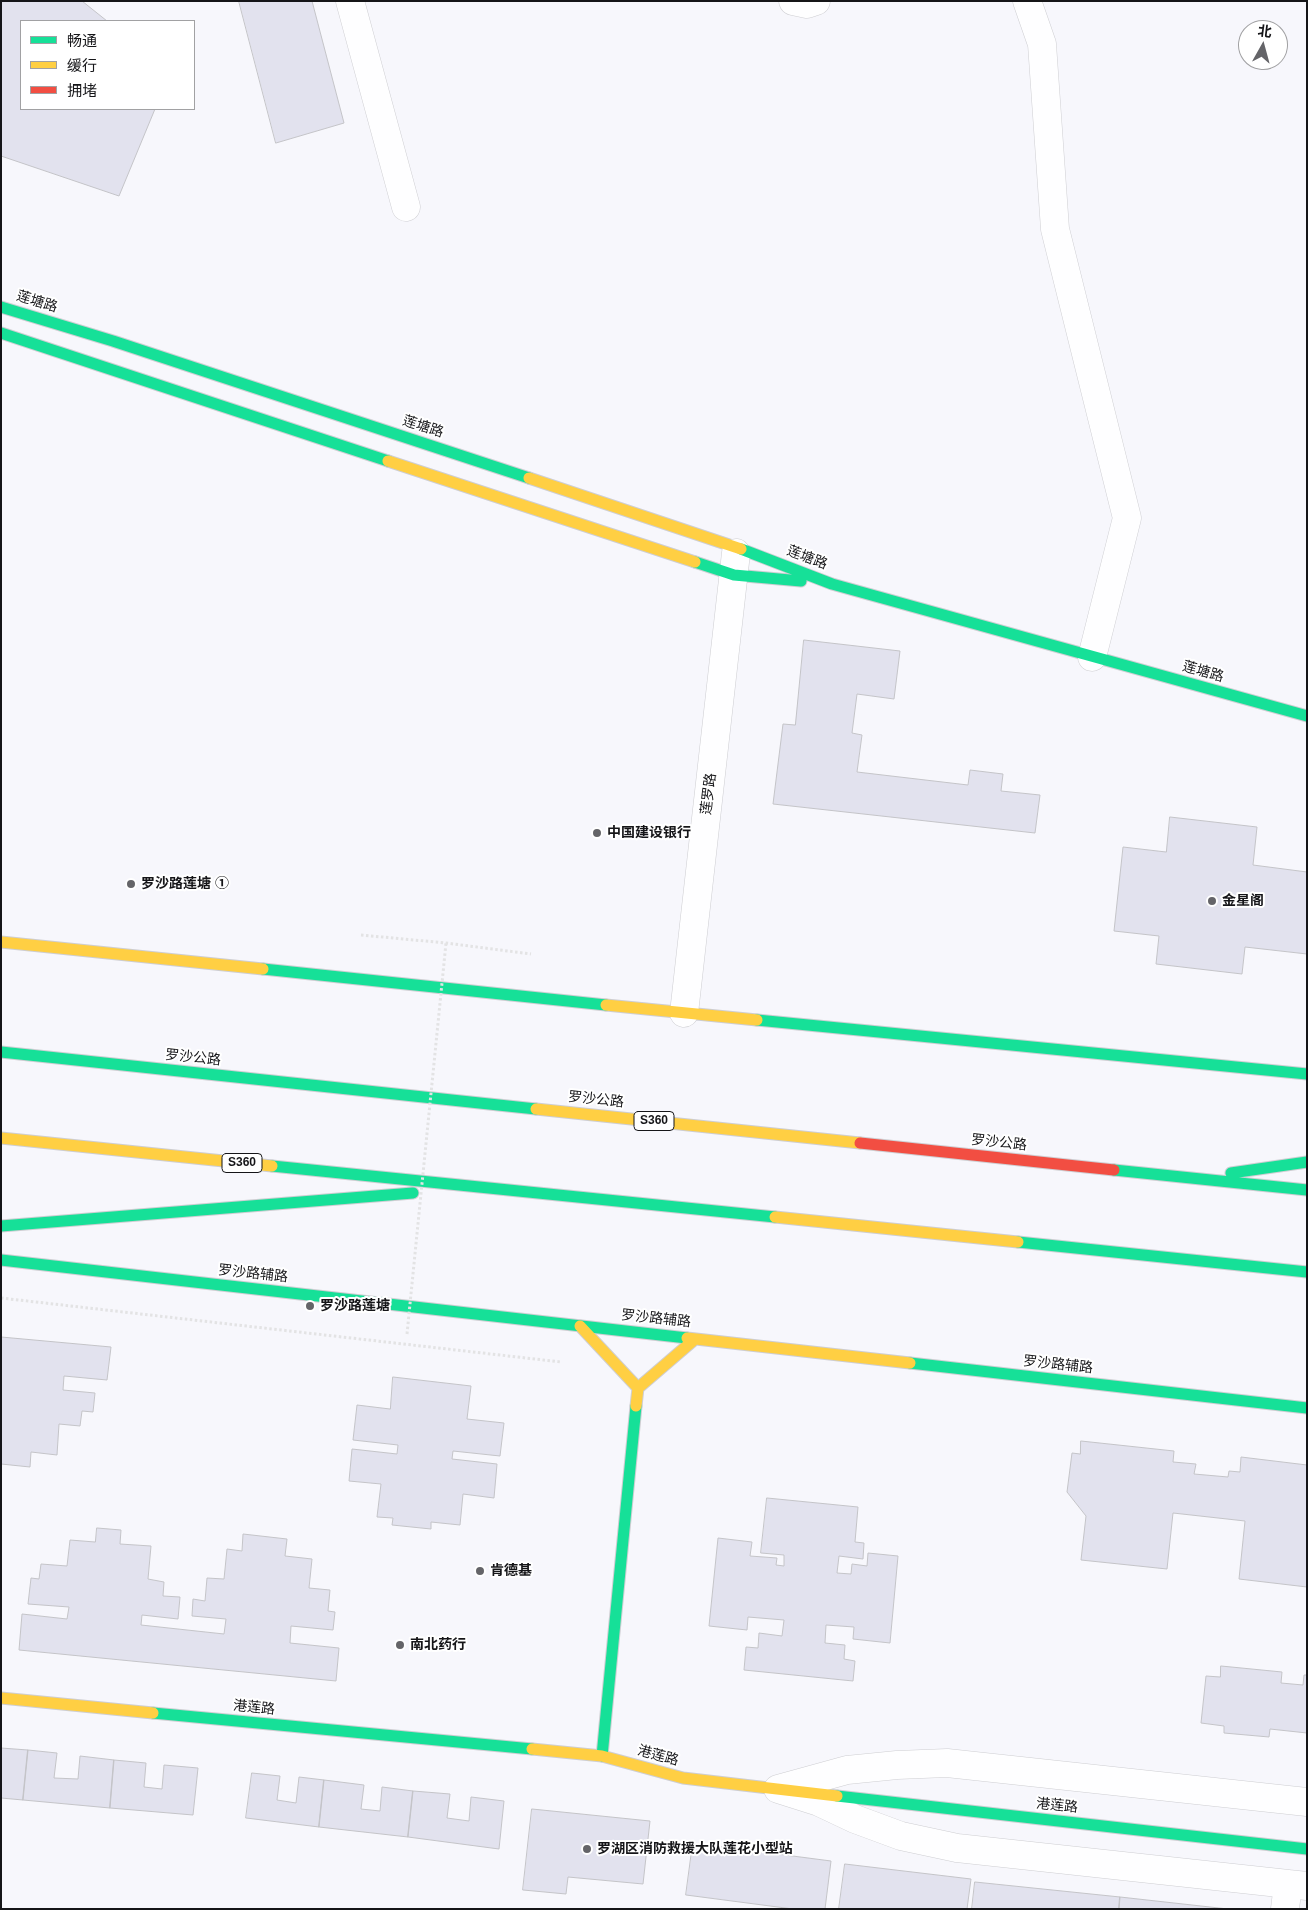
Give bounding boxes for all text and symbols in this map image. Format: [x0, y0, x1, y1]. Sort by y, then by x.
legend [20, 20, 195, 110]
north arrow [1238, 20, 1288, 70]
text: 北 [1257, 22, 1273, 40]
text: 畅通 [67, 32, 97, 49]
text: 缓行 [67, 57, 97, 74]
text: 拥堵 [67, 82, 97, 99]
street label: 莲塘路 [14, 288, 60, 316]
street label: 莲塘路 [400, 413, 446, 441]
street label: 莲塘路 [784, 543, 830, 573]
street label: 莲塘路 [1180, 658, 1226, 686]
street label: 莲罗路 [698, 772, 720, 816]
place label: 中国建设银行 [607, 825, 691, 841]
marker: 中国建设银行 [591, 827, 603, 839]
place label: 罗沙路莲塘 ① [141, 876, 229, 892]
marker: 罗沙路莲塘 ① [125, 878, 137, 890]
place label: 金星阁 [1222, 893, 1264, 909]
marker: 金星阁 [1206, 895, 1218, 907]
street label: 罗沙公路 [164, 1047, 222, 1069]
street label: 罗沙公路 [567, 1089, 625, 1111]
road number: S360 [634, 1112, 674, 1130]
street label: 罗沙公路 [970, 1132, 1028, 1154]
road number: S360 [222, 1154, 262, 1172]
street label: 罗沙路辅路 [217, 1262, 289, 1286]
place label: 罗沙路莲塘 [320, 1298, 390, 1314]
marker: 罗沙路莲塘 [304, 1300, 316, 1312]
street label: 罗沙路辅路 [620, 1307, 692, 1331]
street label: 罗沙路辅路 [1022, 1353, 1094, 1377]
place label: 肯德基 [490, 1563, 532, 1579]
marker: 肯德基 [474, 1565, 486, 1577]
place label: 南北药行 [410, 1637, 466, 1653]
marker: 南北药行 [394, 1639, 406, 1651]
street label: 港莲路 [232, 1697, 276, 1719]
street label: 港莲路 [636, 1742, 680, 1770]
street label: 港莲路 [1035, 1795, 1079, 1817]
place label: 罗湖区消防救援大队莲花小型站 [597, 1841, 793, 1857]
marker: 罗湖区消防救援大队莲花小型站 [581, 1843, 593, 1855]

